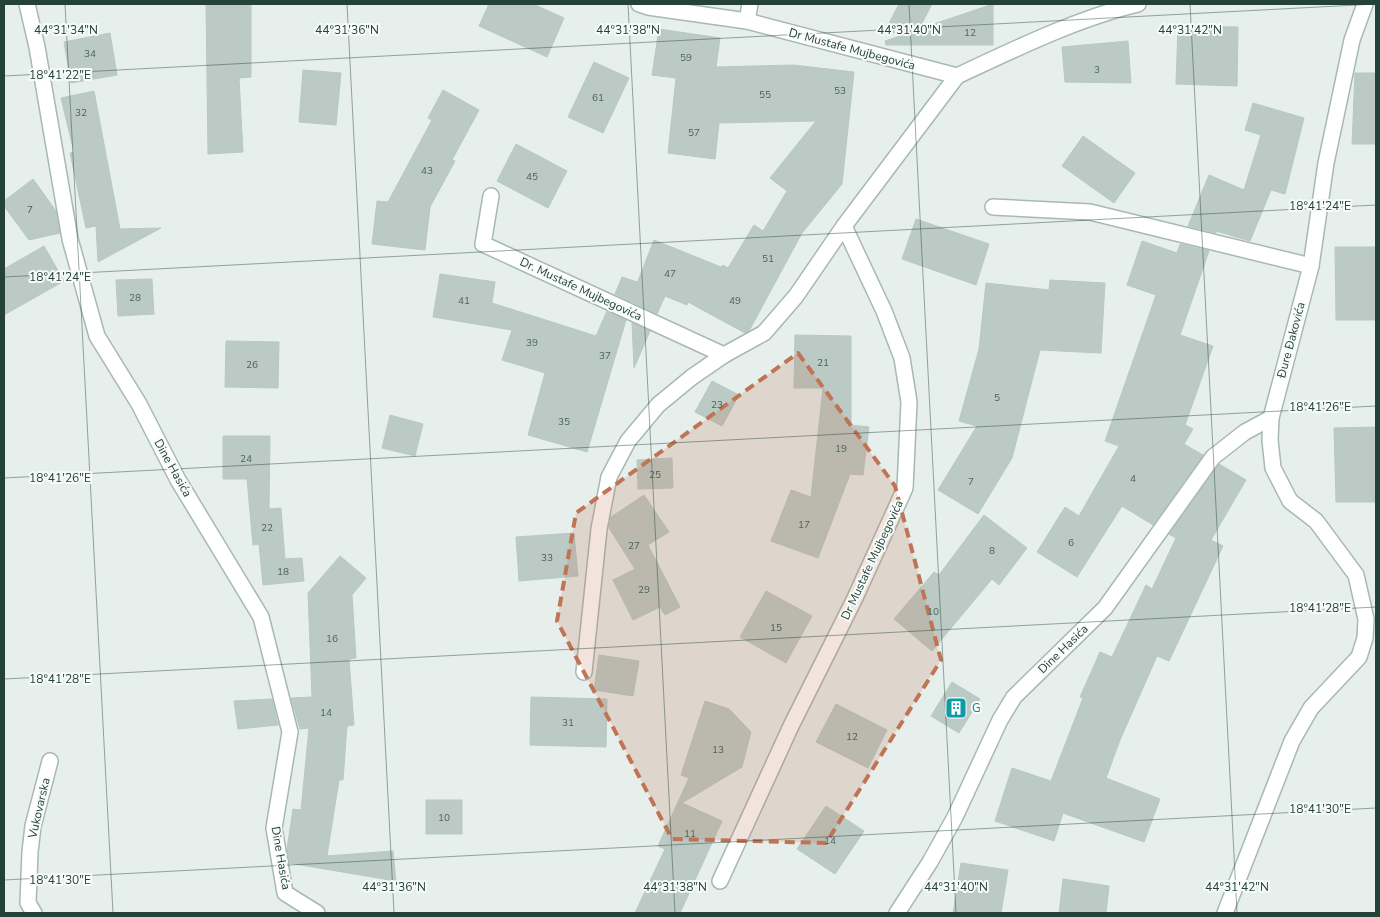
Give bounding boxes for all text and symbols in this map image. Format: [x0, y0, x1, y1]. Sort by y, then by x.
text: 44°31'34"N [34, 22, 98, 38]
text: 44°31'36"N [315, 22, 379, 38]
text: 44°31'38"N [596, 22, 660, 38]
text: 44°31'40"N [877, 22, 941, 38]
text: 44°31'42"N [1158, 22, 1222, 38]
street label: Dr Mustafe Mujbegovića [787, 24, 917, 74]
house number: 12 [964, 26, 976, 40]
house number: 34 [84, 47, 96, 61]
house number: 59 [680, 51, 692, 65]
house number: 3 [1094, 63, 1100, 77]
text: 18°41'22"E [29, 67, 91, 83]
house number: 53 [834, 84, 846, 98]
house number: 55 [759, 88, 771, 102]
house number: 61 [592, 91, 604, 105]
house number: 32 [75, 106, 87, 120]
house number: 57 [688, 126, 700, 140]
house number: 43 [421, 164, 433, 178]
house number: 45 [526, 170, 538, 184]
text: 18°41'24"E [1289, 198, 1351, 214]
house number: 7 [27, 203, 33, 217]
house number: 51 [762, 252, 774, 266]
street label: Dr. Mustafe Mujbegovića [517, 254, 645, 324]
house number: 47 [664, 267, 676, 281]
text: 18°41'24"E [29, 269, 91, 285]
house number: 28 [129, 291, 141, 305]
house number: 41 [458, 294, 470, 308]
house number: 49 [729, 294, 741, 308]
street label: Đure Đakovića [1273, 300, 1309, 381]
house number: 39 [526, 336, 538, 350]
house number: 37 [599, 349, 611, 363]
house number: 21 [817, 356, 829, 370]
house number: 26 [246, 358, 258, 372]
house number: 5 [994, 391, 1000, 405]
house number: 23 [711, 398, 723, 412]
text: 18°41'26"E [1289, 399, 1351, 415]
house number: 35 [558, 415, 570, 429]
street label: Dine Hasića [151, 436, 195, 500]
house number: 19 [835, 442, 847, 456]
house number: 24 [240, 452, 252, 466]
house number: 25 [649, 468, 661, 482]
text: 18°41'26"E [29, 470, 91, 486]
house number: 4 [1130, 472, 1136, 486]
house number: 7 [968, 475, 974, 489]
street label: Dr Mustafe Mujbegovića [837, 497, 907, 623]
house number: 17 [798, 518, 810, 532]
house number: 22 [261, 521, 273, 535]
house number: 6 [1068, 536, 1074, 550]
house number: 27 [628, 539, 640, 553]
house number: 8 [989, 544, 995, 558]
house number: 33 [541, 551, 553, 565]
house number: 18 [277, 565, 289, 579]
house number: 29 [638, 583, 650, 597]
text: 18°41'28"E [1289, 600, 1351, 616]
house number: 10 [927, 605, 939, 619]
house number: 15 [770, 621, 782, 635]
street label: Dine Hasića [1034, 621, 1092, 677]
house number: 16 [326, 632, 338, 646]
text: 18°41'28"E [29, 671, 91, 687]
building icon: G [944, 696, 968, 720]
place label: G [972, 700, 981, 716]
house number: 14 [320, 706, 332, 720]
house number: 31 [562, 716, 574, 730]
house number: 12 [846, 730, 858, 744]
house number: 13 [712, 743, 724, 757]
street label: Vukovarska [24, 776, 54, 841]
text: 18°41'30"E [1289, 801, 1351, 817]
house number: 10 [438, 811, 450, 825]
street label: Dine Hasića [268, 825, 294, 891]
house number: 11 [684, 827, 696, 841]
house number: 14 [824, 834, 836, 848]
text: 18°41'30"E [29, 872, 91, 888]
text: 44°31'36"N [362, 879, 426, 895]
text: 44°31'38"N [643, 879, 707, 895]
text: 44°31'40"N [924, 879, 988, 895]
text: 44°31'42"N [1205, 879, 1269, 895]

